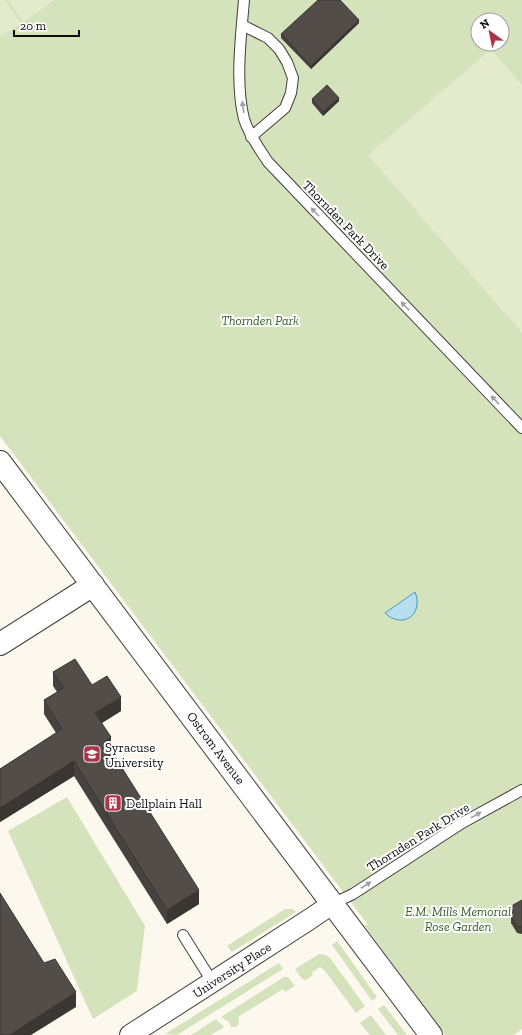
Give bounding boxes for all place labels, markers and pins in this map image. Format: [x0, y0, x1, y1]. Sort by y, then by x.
place label: Syracuse University [105, 740, 164, 770]
school or university icon: Syracuse University [82, 744, 102, 764]
building icon: Dellplain Hall [103, 793, 123, 813]
place label: Dellplain Hall [126, 796, 203, 811]

